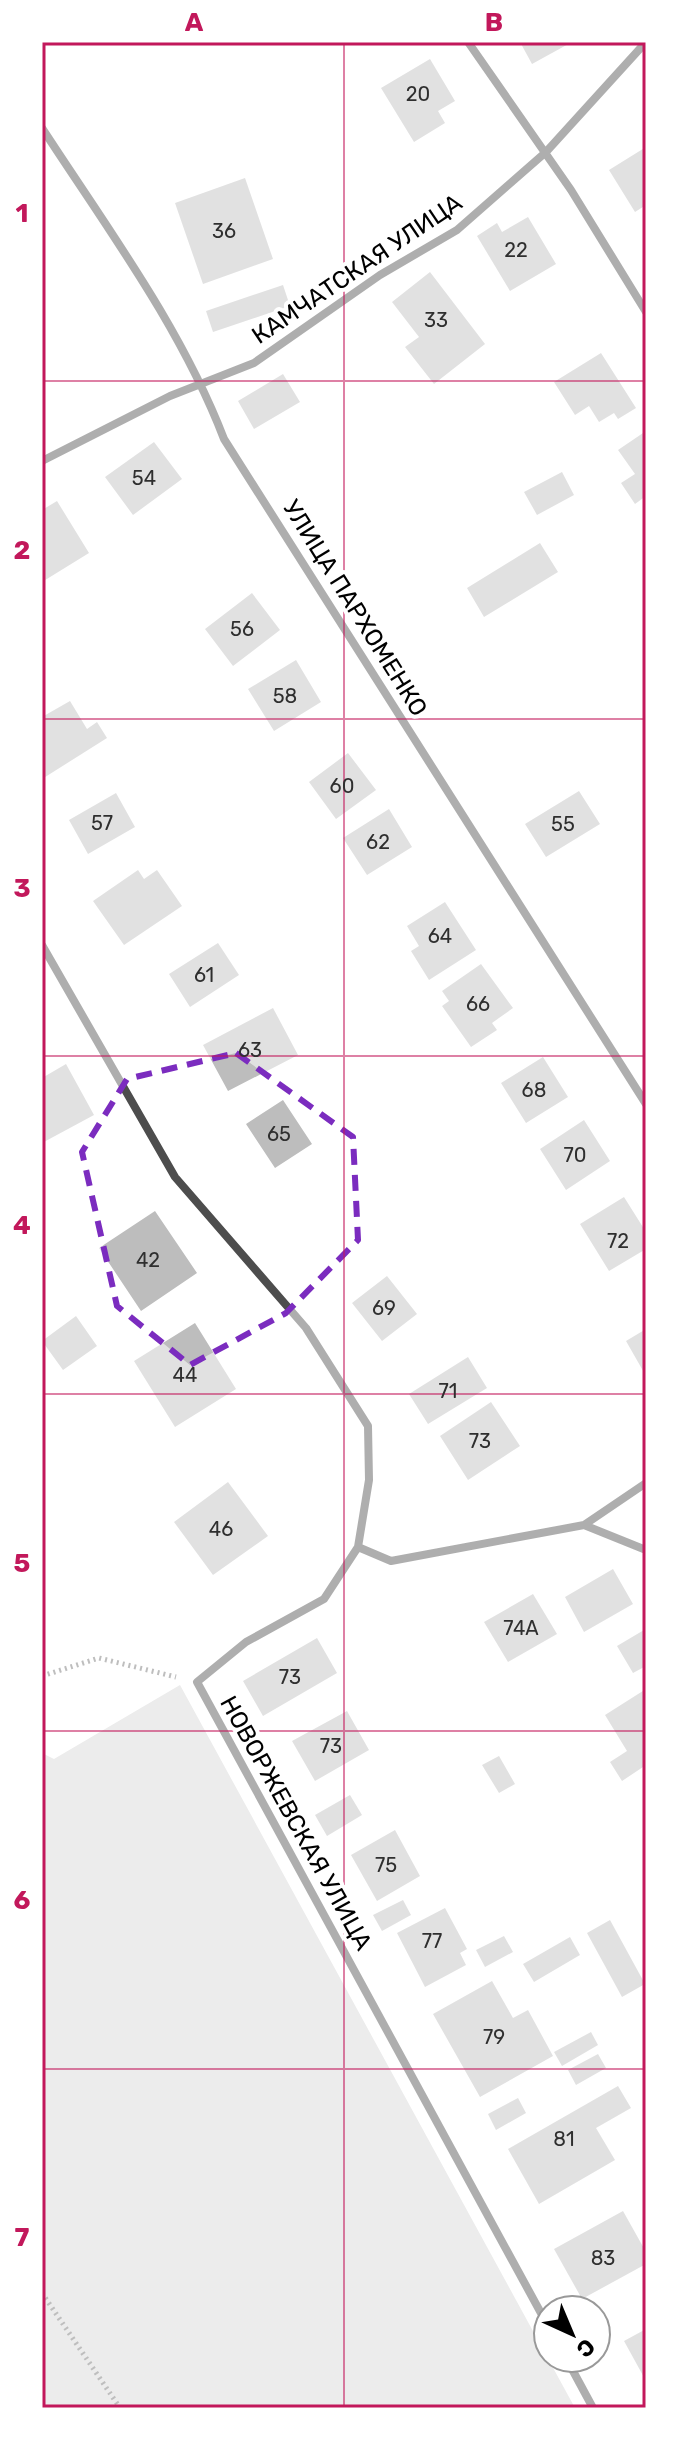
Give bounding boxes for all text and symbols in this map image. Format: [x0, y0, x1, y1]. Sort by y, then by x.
text: A [185, 7, 204, 38]
text: B [485, 7, 503, 38]
house number: 20 [406, 82, 430, 106]
street label: КАМЧАТСКАЯ УЛИЦА [247, 188, 467, 350]
text: 1 [16, 198, 28, 229]
house number: 36 [212, 219, 236, 243]
house number: 22 [504, 238, 528, 262]
house number: 33 [424, 308, 448, 332]
house number: 54 [132, 466, 156, 490]
street label: УЛИЦА ПАРХОМЕНКО [277, 495, 433, 721]
text: 2 [14, 535, 30, 566]
house number: 56 [230, 617, 254, 641]
house number: 58 [273, 684, 297, 708]
house number: 60 [330, 774, 354, 798]
house number: 57 [91, 811, 113, 835]
house number: 55 [551, 812, 575, 836]
house number: 62 [366, 830, 390, 854]
text: 3 [13, 873, 31, 904]
house number: 64 [428, 924, 452, 948]
house number: 61 [194, 963, 214, 987]
house number: 66 [466, 992, 490, 1016]
house number: 63 [238, 1038, 262, 1062]
house number: 68 [522, 1078, 546, 1102]
house number: 65 [267, 1122, 291, 1146]
house number: 70 [564, 1143, 586, 1167]
text: 4 [13, 1210, 31, 1241]
house number: 72 [607, 1229, 629, 1253]
house number: 42 [136, 1248, 160, 1272]
house number: 69 [372, 1296, 396, 1320]
house number: 44 [173, 1363, 197, 1387]
house number: 71 [439, 1379, 457, 1403]
house number: 73 [469, 1429, 491, 1453]
house number: 46 [209, 1517, 233, 1541]
text: 5 [14, 1548, 30, 1579]
house number: 74А [503, 1616, 539, 1640]
house number: 73 [279, 1665, 301, 1689]
street label: НОВОРЖЕВСКАЯ УЛИЦА [214, 1691, 378, 1955]
house number: 73 [320, 1734, 342, 1758]
house number: 75 [375, 1853, 397, 1877]
text: 6 [14, 1885, 31, 1916]
house number: 77 [422, 1929, 442, 1953]
house number: 79 [483, 2025, 505, 2049]
house number: 81 [553, 2127, 575, 2151]
text: 7 [15, 2222, 30, 2253]
house number: 83 [591, 2246, 615, 2270]
north arrow [532, 2294, 612, 2374]
text: С [571, 2333, 600, 2363]

